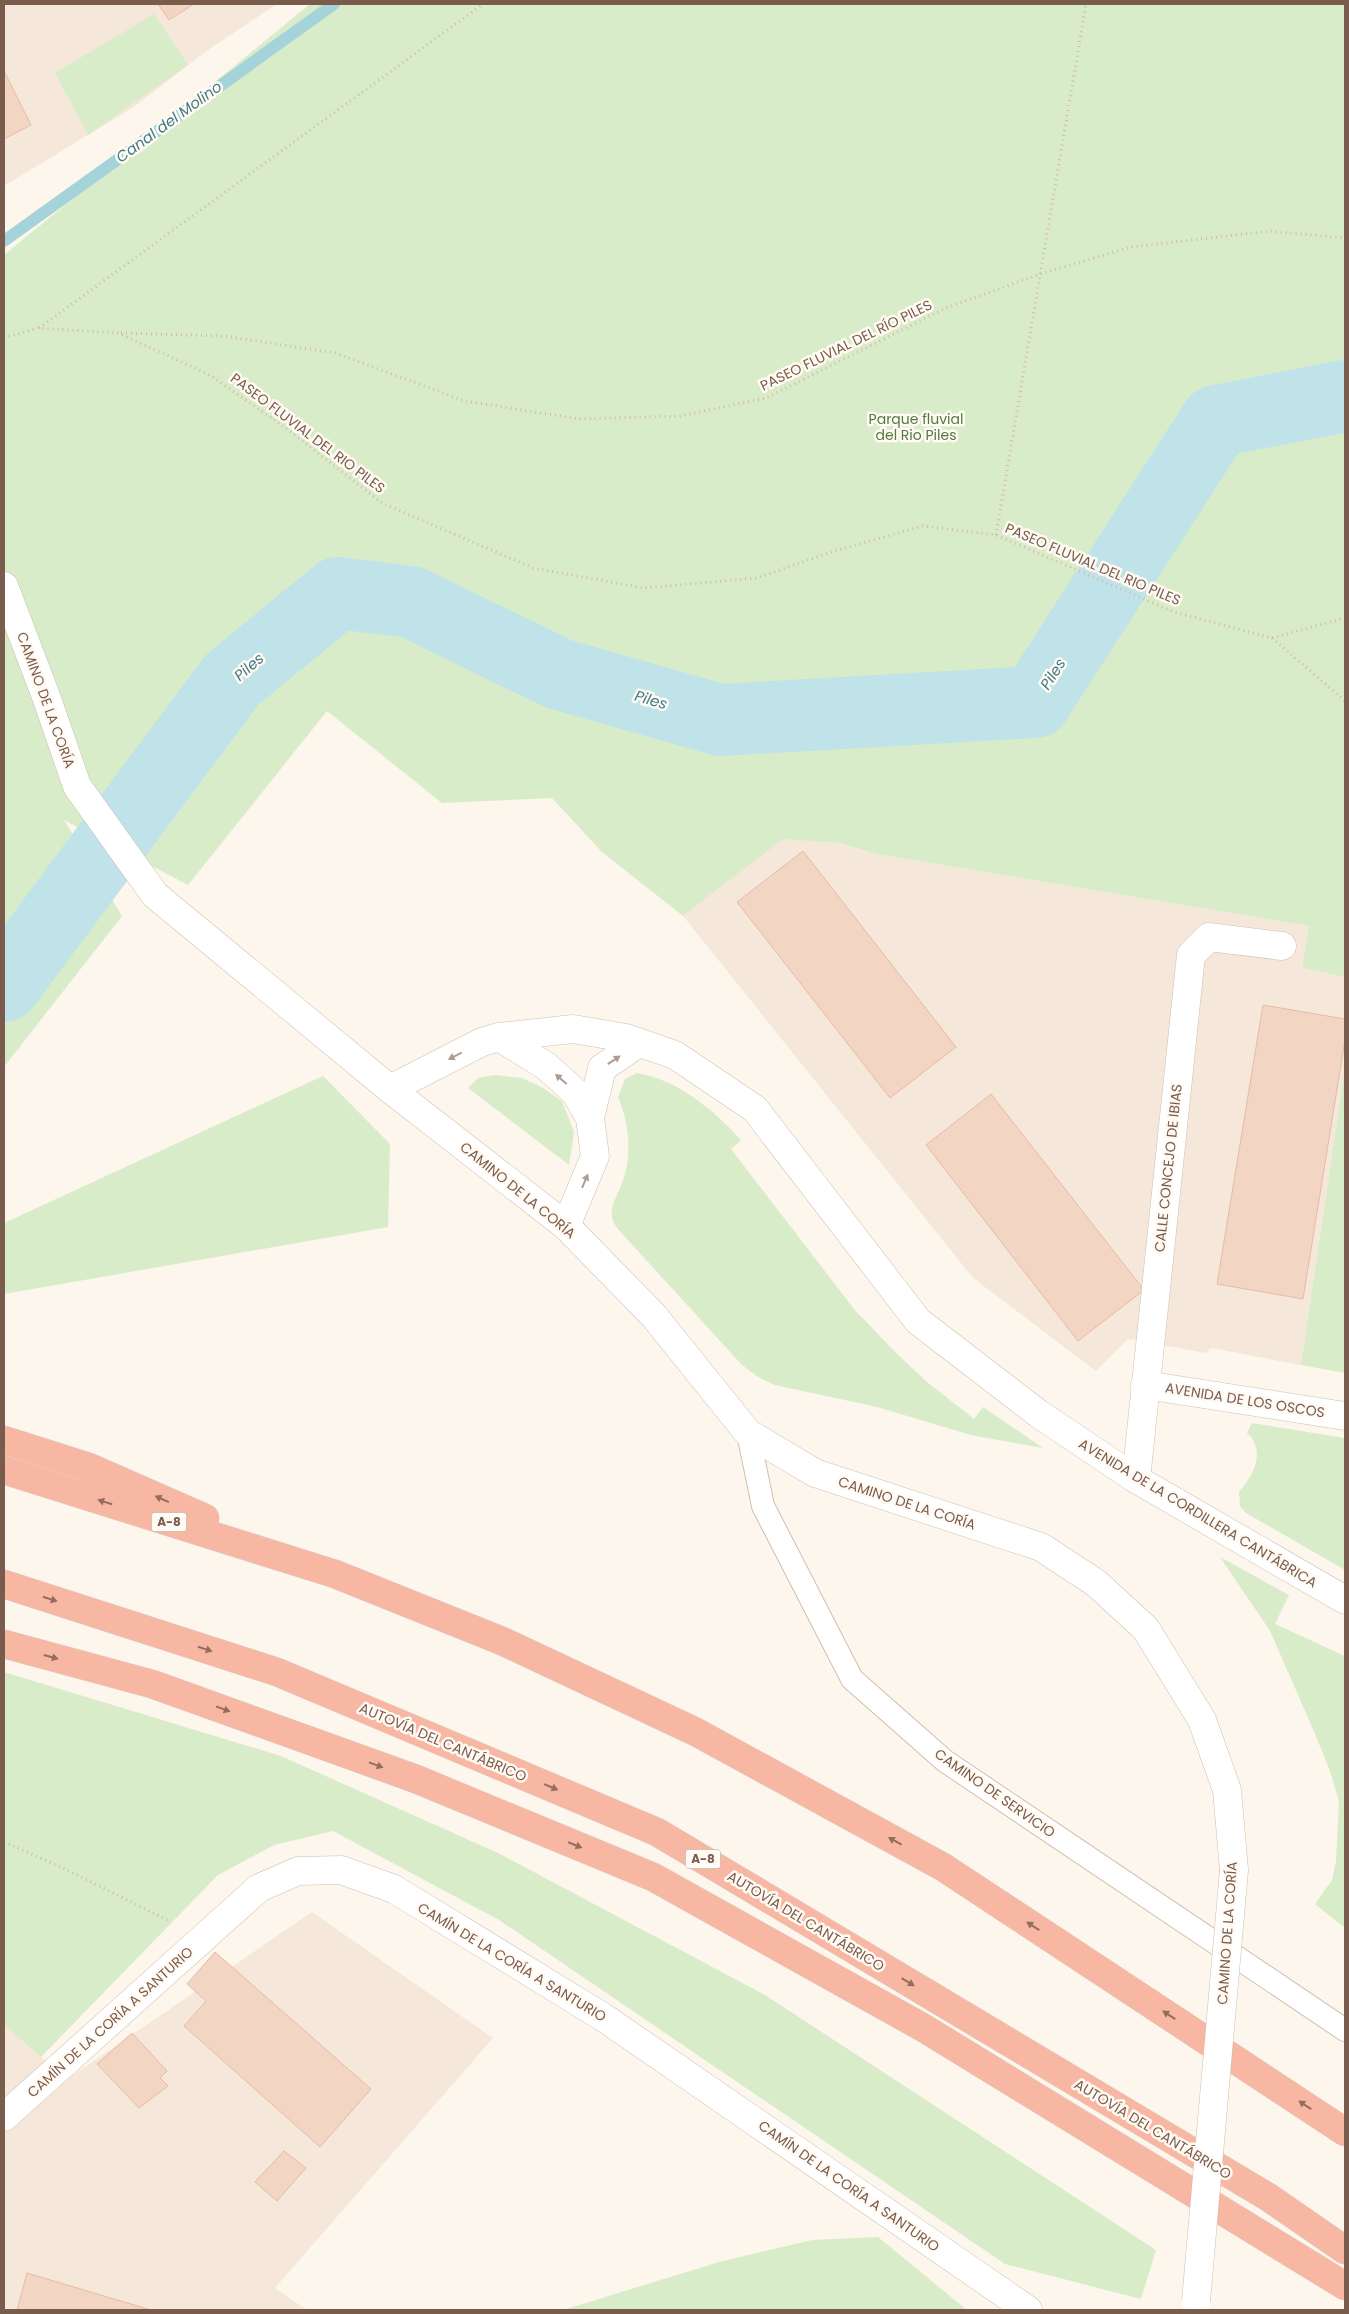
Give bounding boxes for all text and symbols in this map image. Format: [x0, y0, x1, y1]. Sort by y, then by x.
water label: Canal del Molino [111, 76, 226, 167]
street label: PASEO FLUVIAL DEL RÍO PILES [757, 295, 935, 395]
street label: PASEO FLUVIAL DEL RIO PILES [227, 368, 389, 498]
park label: Parque fluvial del Rio Piles [869, 409, 963, 445]
street label: PASEO FLUVIAL DEL RIO PILES [1002, 518, 1184, 610]
street label: CAMINO DE LA CORÍA [12, 629, 80, 771]
water label: Piles [229, 648, 268, 685]
water label: Piles [1035, 654, 1071, 693]
water label: Piles [632, 685, 670, 714]
one-way arrow [447, 1052, 462, 1060]
one-way arrow [607, 1055, 621, 1065]
one-way arrow [555, 1074, 568, 1085]
street label: CALLE CONCEJO DE IBIAS [1149, 1083, 1187, 1253]
street label: CAMINO DE LA CORÍA [456, 1137, 580, 1243]
one-way arrow [581, 1173, 589, 1188]
street label: AVENIDA DE LOS OSCOS [1164, 1377, 1326, 1423]
street label: AVENIDA DE LA CORDILLERA CANTÁBRICA [1075, 1434, 1321, 1592]
street label: CAMINO DE LA CORÍA [836, 1471, 978, 1535]
one-way arrow [155, 1494, 169, 1502]
one-way arrow [97, 1498, 112, 1505]
road number: A-8 [152, 1512, 186, 1531]
one-way arrow [43, 1595, 58, 1603]
one-way arrow [197, 1646, 212, 1653]
one-way arrow [43, 1653, 58, 1661]
street label: AUTOVÍA DEL CANTÁBRICO [356, 1698, 530, 1786]
one-way arrow [216, 1705, 231, 1713]
street label: CAMINO DE SERVICIO [931, 1744, 1059, 1842]
one-way arrow [368, 1762, 383, 1769]
one-way arrow [543, 1784, 558, 1791]
one-way arrow [888, 1837, 902, 1845]
one-way arrow [568, 1841, 583, 1849]
road number: A-8 [686, 1850, 720, 1868]
street label: CAMINO DE LA CORÍA [1212, 1861, 1242, 2005]
street label: AUTOVÍA DEL CANTÁBRICO [724, 1866, 888, 1976]
street label: CAMÍN DE LA CORÍA A SANTURIO [414, 1898, 610, 2026]
one-way arrow [1026, 1921, 1040, 1931]
street label: CAMÍN DE LA CORÍA A SANTURIO [23, 1942, 197, 2102]
one-way arrow [901, 1977, 914, 1986]
one-way arrow [1162, 2011, 1176, 2020]
street label: AUTOVÍA DEL CANTÁBRICO [1071, 2074, 1235, 2184]
one-way arrow [1298, 2100, 1311, 2109]
street label: CAMÍN DE LA CORÍA A SANTURIO [754, 2116, 944, 2256]

